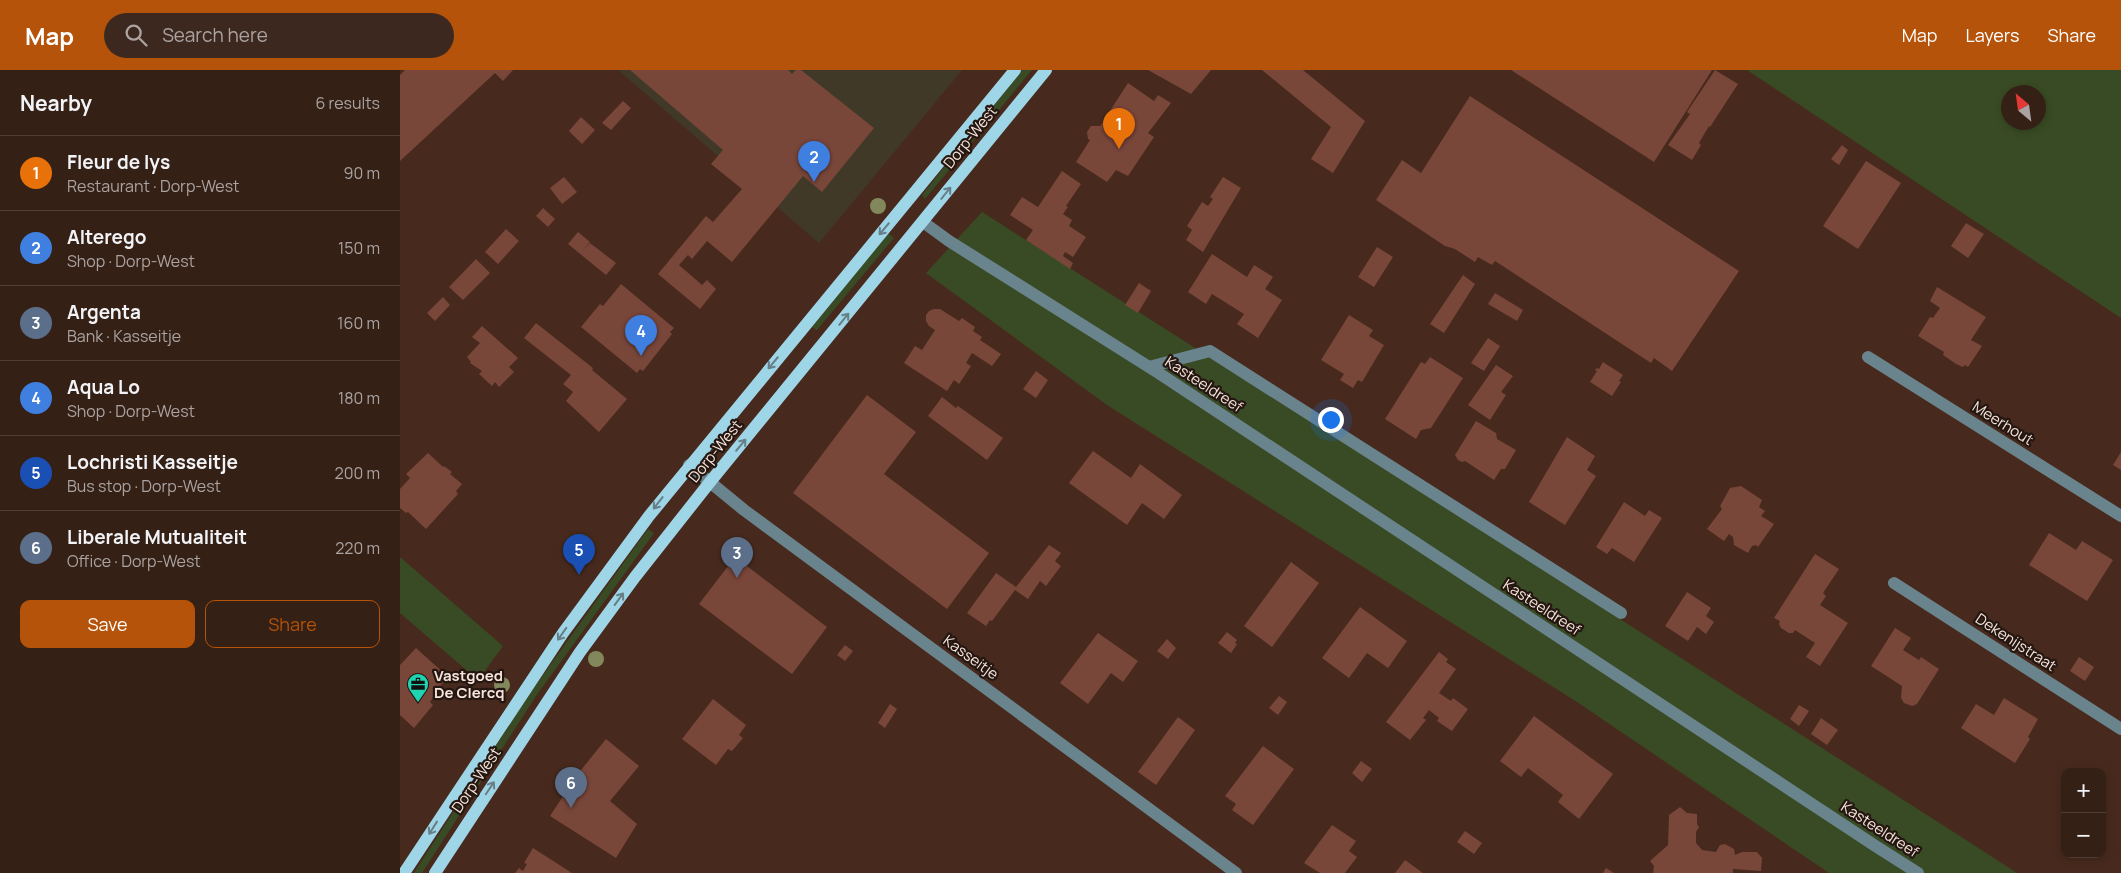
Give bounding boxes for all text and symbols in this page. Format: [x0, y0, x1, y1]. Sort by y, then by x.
search box [104, 13, 454, 58]
text: Map [25, 19, 74, 52]
icon: search [122, 21, 150, 49]
text: Search here [162, 22, 268, 48]
text: Map [1902, 23, 1937, 47]
text: Layers [1965, 23, 2019, 47]
text: Share [2047, 23, 2096, 47]
north arrow [2001, 85, 2046, 130]
text: Nearby [20, 89, 92, 117]
text: 6 results [315, 92, 380, 114]
street label: Dorp-West [938, 101, 1002, 173]
pin: 1 [1103, 108, 1135, 149]
pin: 2 [798, 141, 830, 182]
text: Fleur de lys [67, 149, 170, 175]
text: 1 [32, 162, 40, 184]
text: 90 m [344, 162, 380, 184]
text: Restaurant · Dorp-West [67, 175, 240, 197]
one-way arrow [941, 186, 952, 199]
one-way arrow [878, 223, 889, 236]
text: Alterego [67, 224, 147, 250]
text: 2 [31, 237, 41, 259]
text: 150 m [338, 237, 380, 259]
text: Shop · Dorp-West [67, 250, 195, 272]
text: Argenta [67, 299, 141, 325]
text: 3 [31, 312, 41, 334]
text: 160 m [337, 312, 380, 334]
one-way arrow [838, 313, 849, 326]
pin: 4 [625, 315, 657, 356]
text: Bank · Kasseitje [67, 325, 181, 347]
street label: Kasteeldreef [1161, 351, 1248, 417]
one-way arrow [768, 356, 779, 369]
text: Aqua Lo [67, 374, 140, 400]
text: 4 [31, 387, 41, 409]
text: 180 m [338, 387, 380, 409]
street label: Meerhout [1968, 396, 2038, 450]
text: Shop · Dorp-West [67, 400, 195, 422]
your location [1318, 407, 1344, 433]
street label: Dorp-West [683, 415, 747, 487]
one-way arrow [736, 439, 747, 452]
text: Lochristi Kasseitje [67, 449, 238, 475]
text: 5 [31, 462, 41, 484]
text: 200 m [335, 462, 380, 484]
text: Bus stop · Dorp-West [67, 475, 221, 497]
one-way arrow [653, 497, 664, 510]
text: Liberale Mutualiteit [67, 524, 247, 550]
pin: 5 [563, 534, 595, 575]
text: 6 [31, 537, 41, 559]
text: 220 m [335, 537, 380, 559]
pin: 3 [721, 537, 753, 578]
text: Office · Dorp-West [67, 550, 201, 572]
street label: Kasteeldreef [1499, 574, 1586, 640]
one-way arrow [614, 592, 624, 606]
button: Save [20, 600, 195, 648]
button: Share [205, 600, 380, 648]
street label: Dekenijstraat [1971, 608, 2061, 676]
one-way arrow [557, 627, 567, 641]
street label: Kasseitje [939, 630, 1003, 684]
place label: Vastgoed De Clercq [434, 665, 505, 703]
office icon: Vastgoed De Clercq [406, 672, 430, 703]
street label: Dorp-West [446, 743, 506, 817]
pin: 6 [555, 767, 587, 808]
map controls [2061, 768, 2106, 858]
button: + [2061, 768, 2106, 813]
one-way arrow [485, 781, 495, 795]
street label: Kasteeldreef [1837, 796, 1924, 862]
button: − [2061, 813, 2106, 858]
one-way arrow [427, 820, 437, 834]

